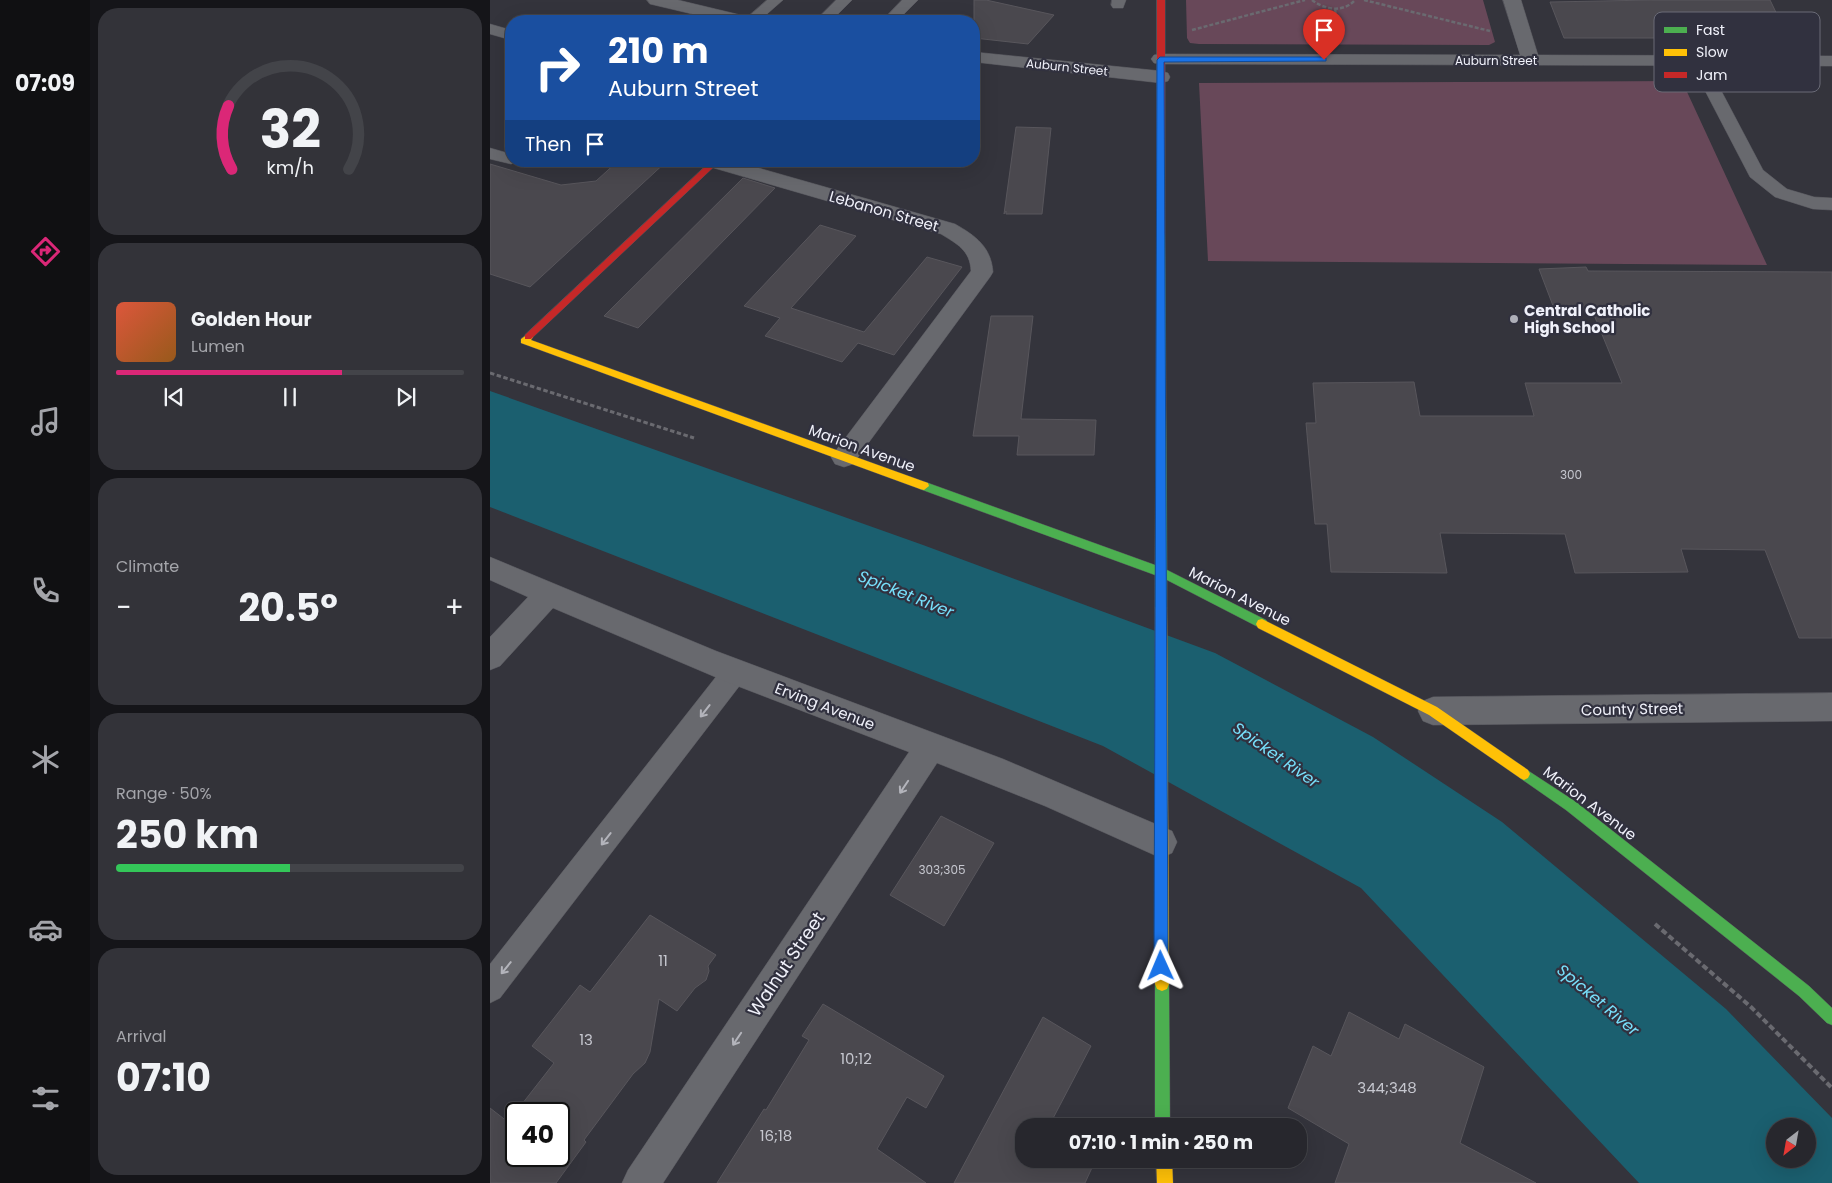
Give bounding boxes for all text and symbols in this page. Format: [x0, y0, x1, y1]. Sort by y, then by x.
pin [1303, 9, 1345, 60]
legend [1654, 12, 1820, 92]
icon: arrive [1310, 16, 1338, 44]
text: Fast [1696, 20, 1725, 40]
text: 210 m [608, 26, 708, 75]
icon: right [525, 35, 590, 100]
text: Slow [1696, 42, 1729, 62]
street label: Auburn Street [1455, 52, 1537, 69]
street label: Auburn Street [1025, 54, 1109, 80]
text: Jam [1696, 65, 1727, 85]
text: 07:09 [15, 68, 75, 99]
text: Auburn Street [608, 73, 758, 104]
text: 32 [259, 93, 321, 166]
icon: arrive [581, 130, 609, 158]
text: Then [525, 131, 571, 158]
text: km/h [266, 155, 314, 180]
street label: Lebanon Street [827, 185, 941, 237]
icon: directions [28, 234, 63, 269]
place label: Central Catholic High School [1524, 300, 1650, 338]
text: Golden Hour [191, 306, 312, 333]
marker: Central Catholic High School [1508, 313, 1520, 325]
text: Lumen [191, 335, 245, 358]
icon: previous [160, 383, 188, 411]
icon: pause [276, 383, 304, 411]
icon: next [392, 383, 420, 411]
icon: music [28, 404, 63, 439]
street label: Marion Avenue [806, 419, 918, 477]
house number: 300 [1560, 466, 1582, 483]
text: Climate [116, 555, 179, 578]
street label: Marion Avenue [1185, 561, 1295, 631]
water label: Spicket River [855, 564, 958, 624]
icon: phone [28, 573, 63, 608]
text: 20.5° [238, 581, 338, 634]
text: − [116, 588, 131, 627]
text: + [445, 588, 464, 627]
street label: Erving Avenue [772, 677, 878, 735]
street label: County Street [1581, 698, 1683, 720]
one-way arrow [700, 704, 710, 718]
water label: Spicket River [1228, 717, 1325, 794]
icon: climate [28, 742, 63, 777]
street label: Marion Avenue [1539, 761, 1641, 845]
one-way arrow [899, 779, 909, 793]
text: Range · 50% [116, 782, 212, 805]
text: 250 km [116, 808, 259, 861]
one-way arrow [600, 832, 611, 845]
house number: 303;305 [919, 861, 965, 878]
street label: Walnut Street [742, 907, 830, 1021]
icon: car [28, 912, 63, 947]
position arrow [1134, 939, 1186, 991]
house number: 11 [658, 950, 668, 971]
water label: Spicket River [1552, 959, 1645, 1042]
one-way arrow [501, 961, 512, 974]
text: Arrival [116, 1025, 166, 1048]
house number: 13 [579, 1029, 593, 1050]
one-way arrow [732, 1031, 742, 1045]
house number: 10;12 [840, 1048, 872, 1069]
text: 07:10 [116, 1051, 211, 1104]
house number: 344;348 [1357, 1077, 1417, 1098]
icon: filters [28, 1081, 63, 1116]
speed limit sign: 40 [505, 1102, 570, 1167]
north arrow [1766, 1118, 1816, 1168]
map controls [1766, 1118, 1816, 1168]
house number: 16;18 [760, 1125, 792, 1146]
text: 07:10 · 1 min · 250 m [1069, 1129, 1253, 1156]

